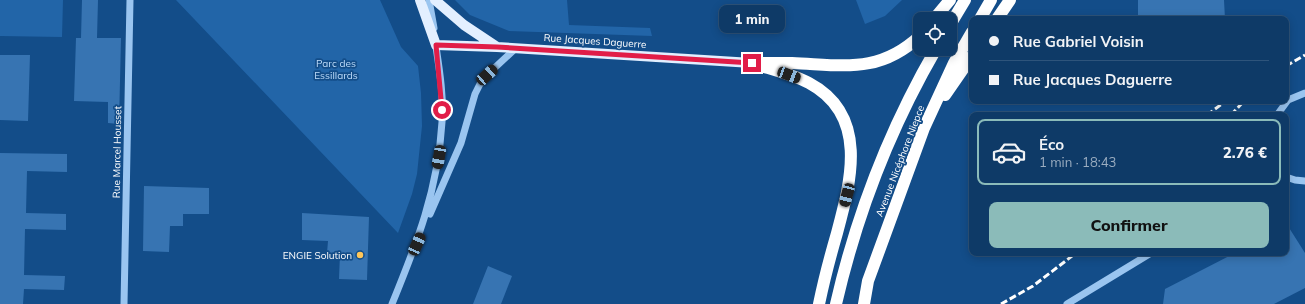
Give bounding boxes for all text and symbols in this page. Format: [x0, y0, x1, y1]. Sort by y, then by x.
callout: 1 min [719, 5, 785, 33]
text: 1 min [735, 11, 769, 27]
map controls [913, 12, 957, 56]
button: locate [913, 12, 957, 56]
street label: Rue Jacques Daguerre [543, 31, 647, 51]
text: Rue Gabriel Voisin [1013, 32, 1144, 51]
route end [743, 54, 761, 72]
park label: Parc des Essillards [314, 57, 358, 82]
car [474, 63, 500, 87]
car [776, 65, 802, 85]
text: Rue Jacques Daguerre [1013, 70, 1172, 89]
route start [433, 101, 451, 119]
street label: Avenue Nicéphore Niepce [873, 103, 927, 219]
street label: Rue Marcel Housset [110, 105, 124, 198]
icon: car [991, 134, 1027, 170]
text: Éco [1039, 135, 1064, 154]
text: 2.76 € [1223, 143, 1267, 162]
car [431, 144, 447, 170]
text: 1 min · 18:43 [1039, 154, 1116, 170]
car [838, 182, 856, 208]
button: Confirmer [989, 202, 1269, 248]
car [407, 231, 427, 257]
place label: ENGIE Solution [283, 249, 352, 262]
marker: ENGIE Solution [355, 250, 365, 260]

